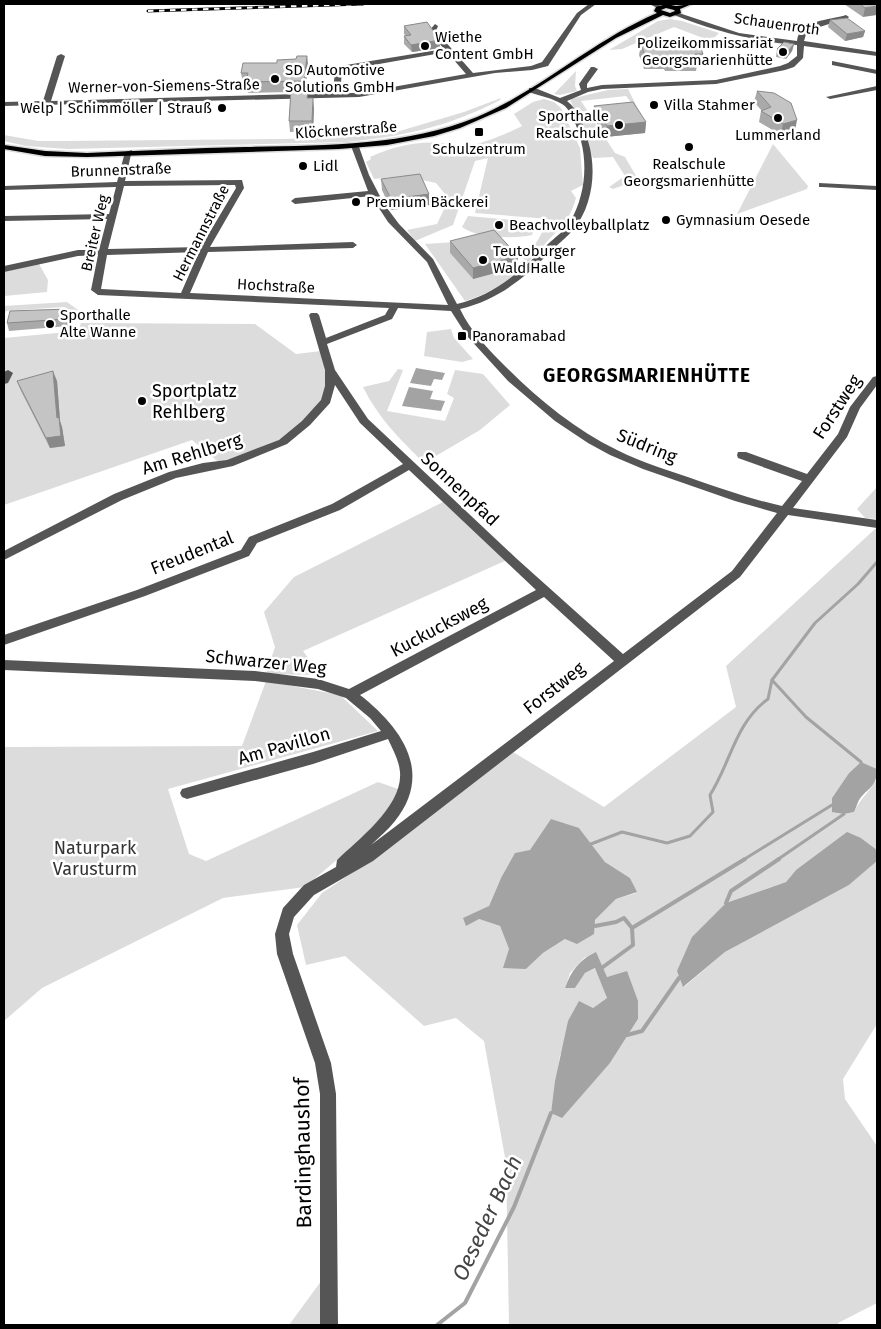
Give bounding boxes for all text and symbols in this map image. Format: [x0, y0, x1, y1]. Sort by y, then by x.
street label: Schauenroth [733, 9, 821, 39]
place label: Wiethe Content GmbH [435, 28, 534, 63]
place label: Polizeikommissariat Georgsmarienhütte [637, 34, 774, 69]
marker: Wiethe Content GmbH [419, 40, 431, 52]
marker: Polizeikommissariat Georgsmarienhütte [777, 46, 789, 58]
place label: SD Automotive Solutions GmbH [285, 61, 395, 96]
marker: SD Automotive Solutions GmbH [269, 73, 281, 85]
street label: Werner-von-Siemens-Straße [68, 75, 260, 97]
place label: Villa Stahmer [664, 96, 755, 114]
place label: Welp | Schimmöller | Strauß [20, 99, 212, 117]
marker: Villa Stahmer [648, 99, 660, 111]
marker: Welp | Schimmöller | Strauß [216, 102, 228, 114]
place label: Sporthalle Realschule [536, 107, 609, 142]
marker: Lummerland [772, 112, 784, 124]
street label: Klöcknerstraße [294, 117, 398, 143]
marker: Sporthalle Realschule [613, 119, 625, 131]
marker: Schulzentrum [473, 126, 485, 138]
place label: Lummerland [735, 126, 821, 144]
place label: Schulzentrum [432, 140, 526, 158]
marker: Realschule Georgsmarienhütte [683, 141, 695, 153]
place label: Realschule Georgsmarienhütte [624, 155, 754, 190]
place label: Lidl [313, 157, 339, 175]
street label: Brunnenstraße [70, 159, 172, 181]
marker: Lidl [297, 160, 309, 172]
street label: Hermannstraße [169, 182, 233, 284]
street label: Breiter Weg [77, 193, 113, 273]
place label: Premium Bäckerei [366, 193, 489, 211]
marker: Premium Bäckerei [350, 196, 362, 208]
place label: Gymnasium Oesede [676, 211, 810, 229]
marker: Gymnasium Oesede [660, 214, 672, 226]
place label: Beachvolleyballplatz [509, 216, 650, 234]
marker: Beachvolleyballplatz [493, 219, 505, 231]
place label: Teutoburger Wald Halle [493, 242, 576, 277]
marker: Teutoburger Wald Halle [477, 254, 489, 266]
street label: Hochstraße [237, 275, 315, 297]
place label: Sporthalle Alte Wanne [60, 306, 136, 341]
marker: Sporthalle Alte Wanne [44, 318, 56, 330]
place label: Panoramabad [472, 327, 566, 345]
marker: Panoramabad [456, 330, 468, 342]
district label: GEORGSMARIENHÜTTE [543, 363, 751, 387]
street label: Forstweg [808, 370, 866, 443]
place label: Sportplatz Rehlberg [152, 380, 237, 423]
marker: Sportplatz Rehlberg [136, 395, 148, 407]
street label: Südring [614, 424, 681, 468]
street label: Am Rehlberg [139, 428, 245, 480]
street label: Sonnenpfad [416, 447, 504, 531]
street label: Freudental [147, 526, 237, 580]
street label: Kuckucksweg [387, 592, 492, 662]
street label: Schwarzer Weg [205, 645, 328, 679]
street label: Forstweg [519, 657, 590, 719]
street label: Am Pavillon [235, 722, 333, 770]
park label: Naturpark Varusturm [53, 837, 137, 880]
street label: Bardinghaushof [289, 1075, 317, 1229]
water label: Oeseder Bach [446, 1151, 528, 1285]

